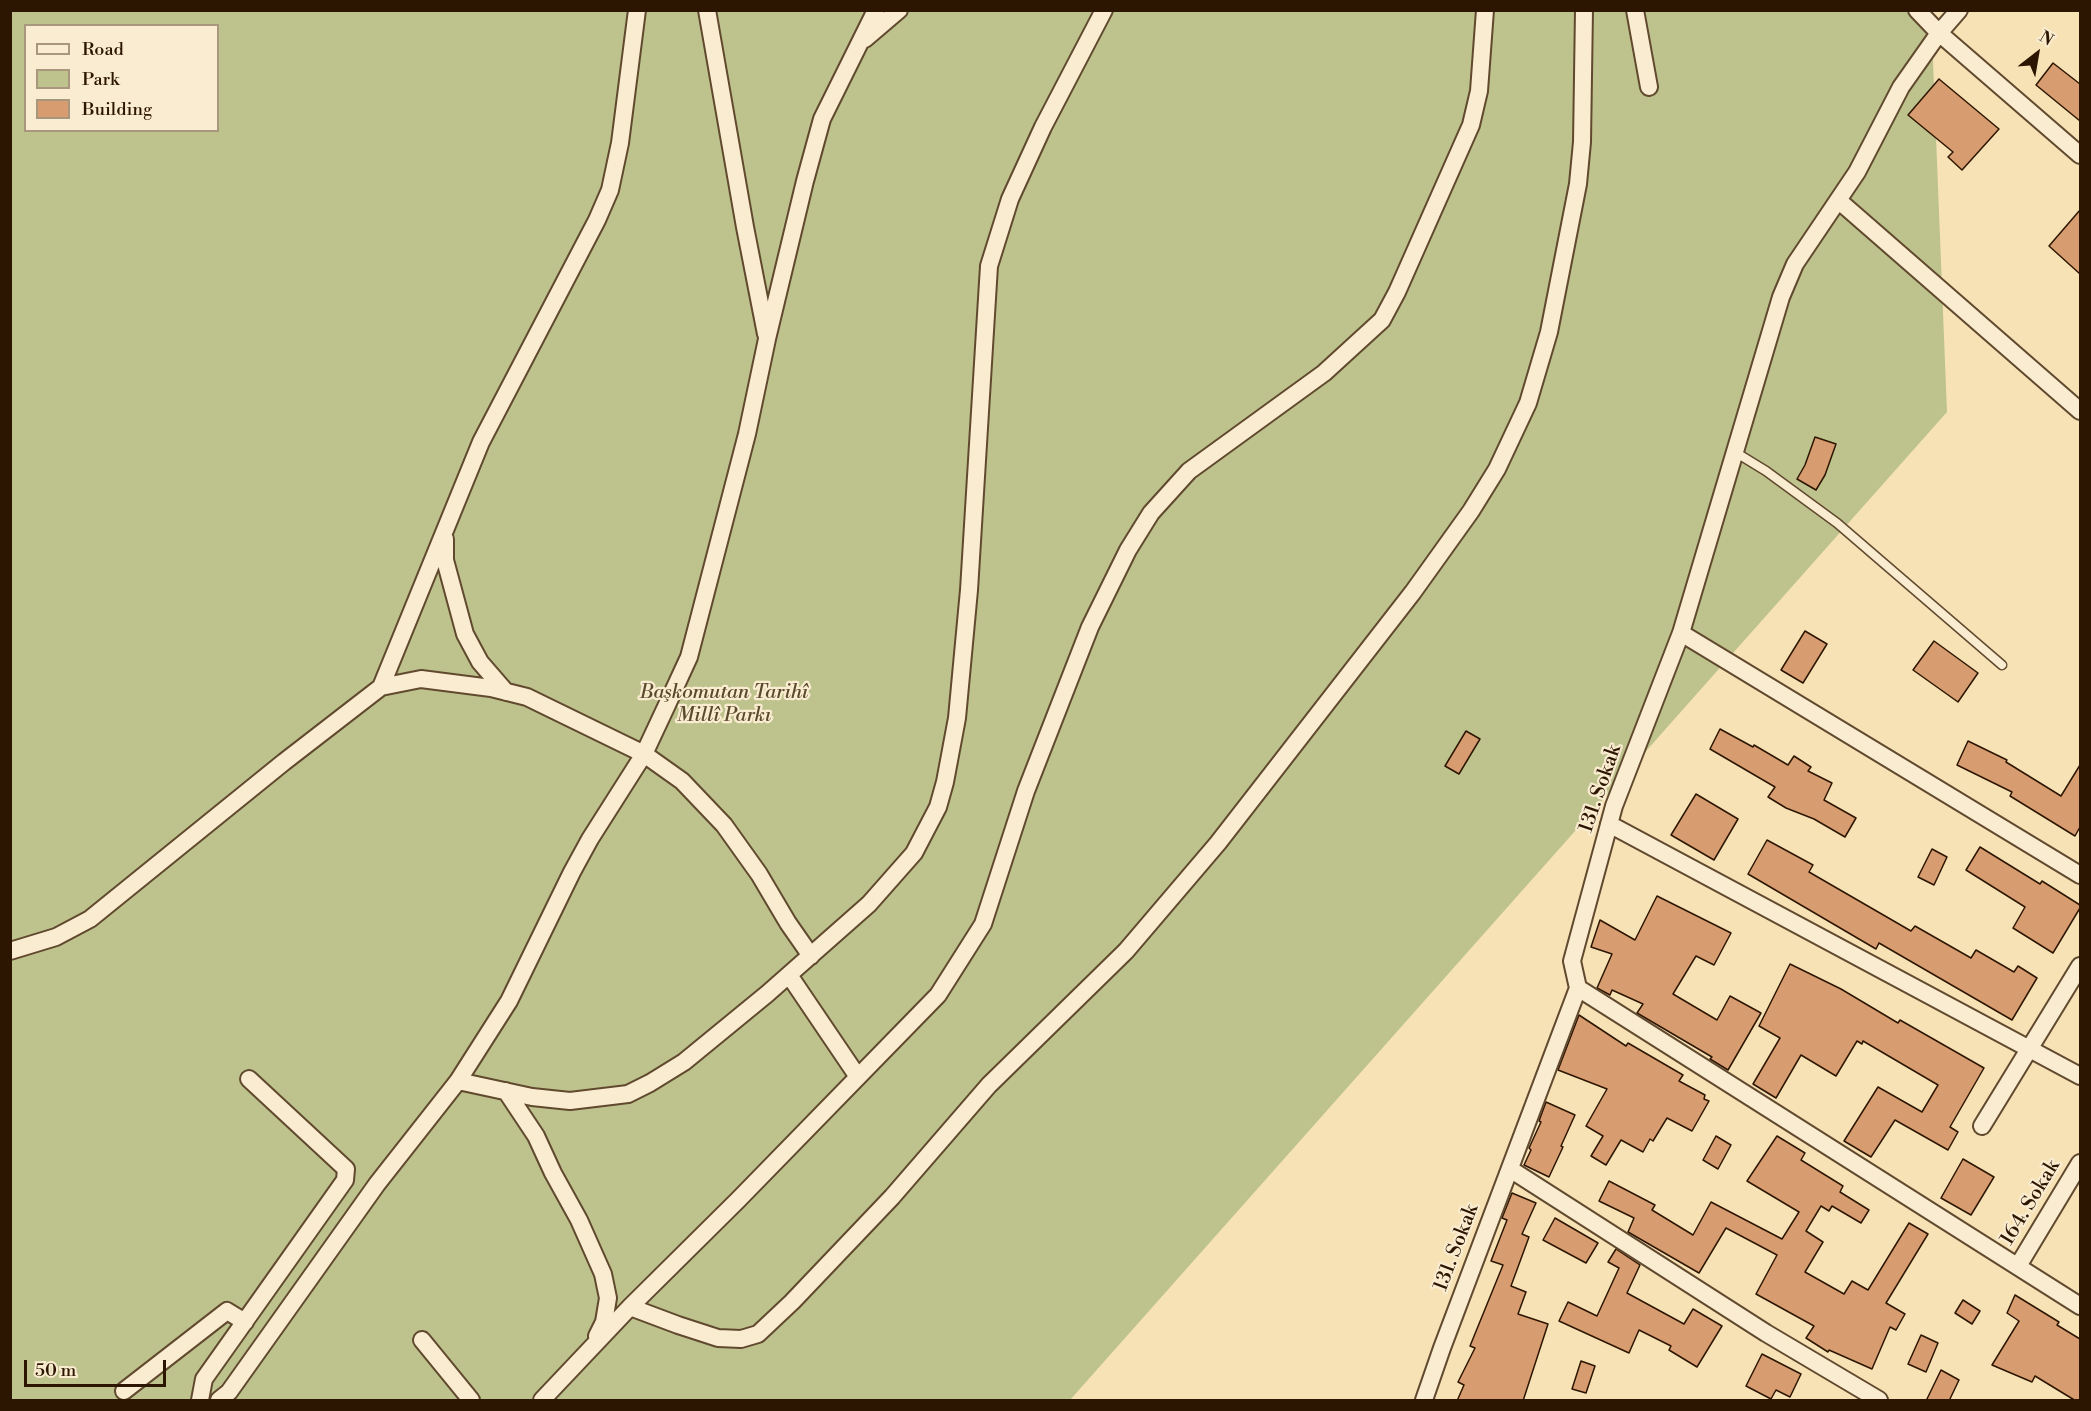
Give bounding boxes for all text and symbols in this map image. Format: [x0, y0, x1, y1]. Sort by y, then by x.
legend [24, 24, 219, 132]
north arrow [2007, 24, 2067, 84]
text: N [2036, 27, 2057, 50]
text: Road [82, 38, 124, 61]
text: Park [82, 68, 119, 91]
text: Building [82, 98, 152, 121]
park label: Başkomutan Tarihî Millî Parkı [640, 681, 808, 728]
street label: 131. Sokak [1575, 742, 1627, 836]
street label: 164. Sokak [1996, 1156, 2066, 1250]
street label: 131. Sokak [1429, 1201, 1485, 1295]
scale bar [27, 1348, 170, 1386]
text: 50 m [35, 1359, 76, 1382]

